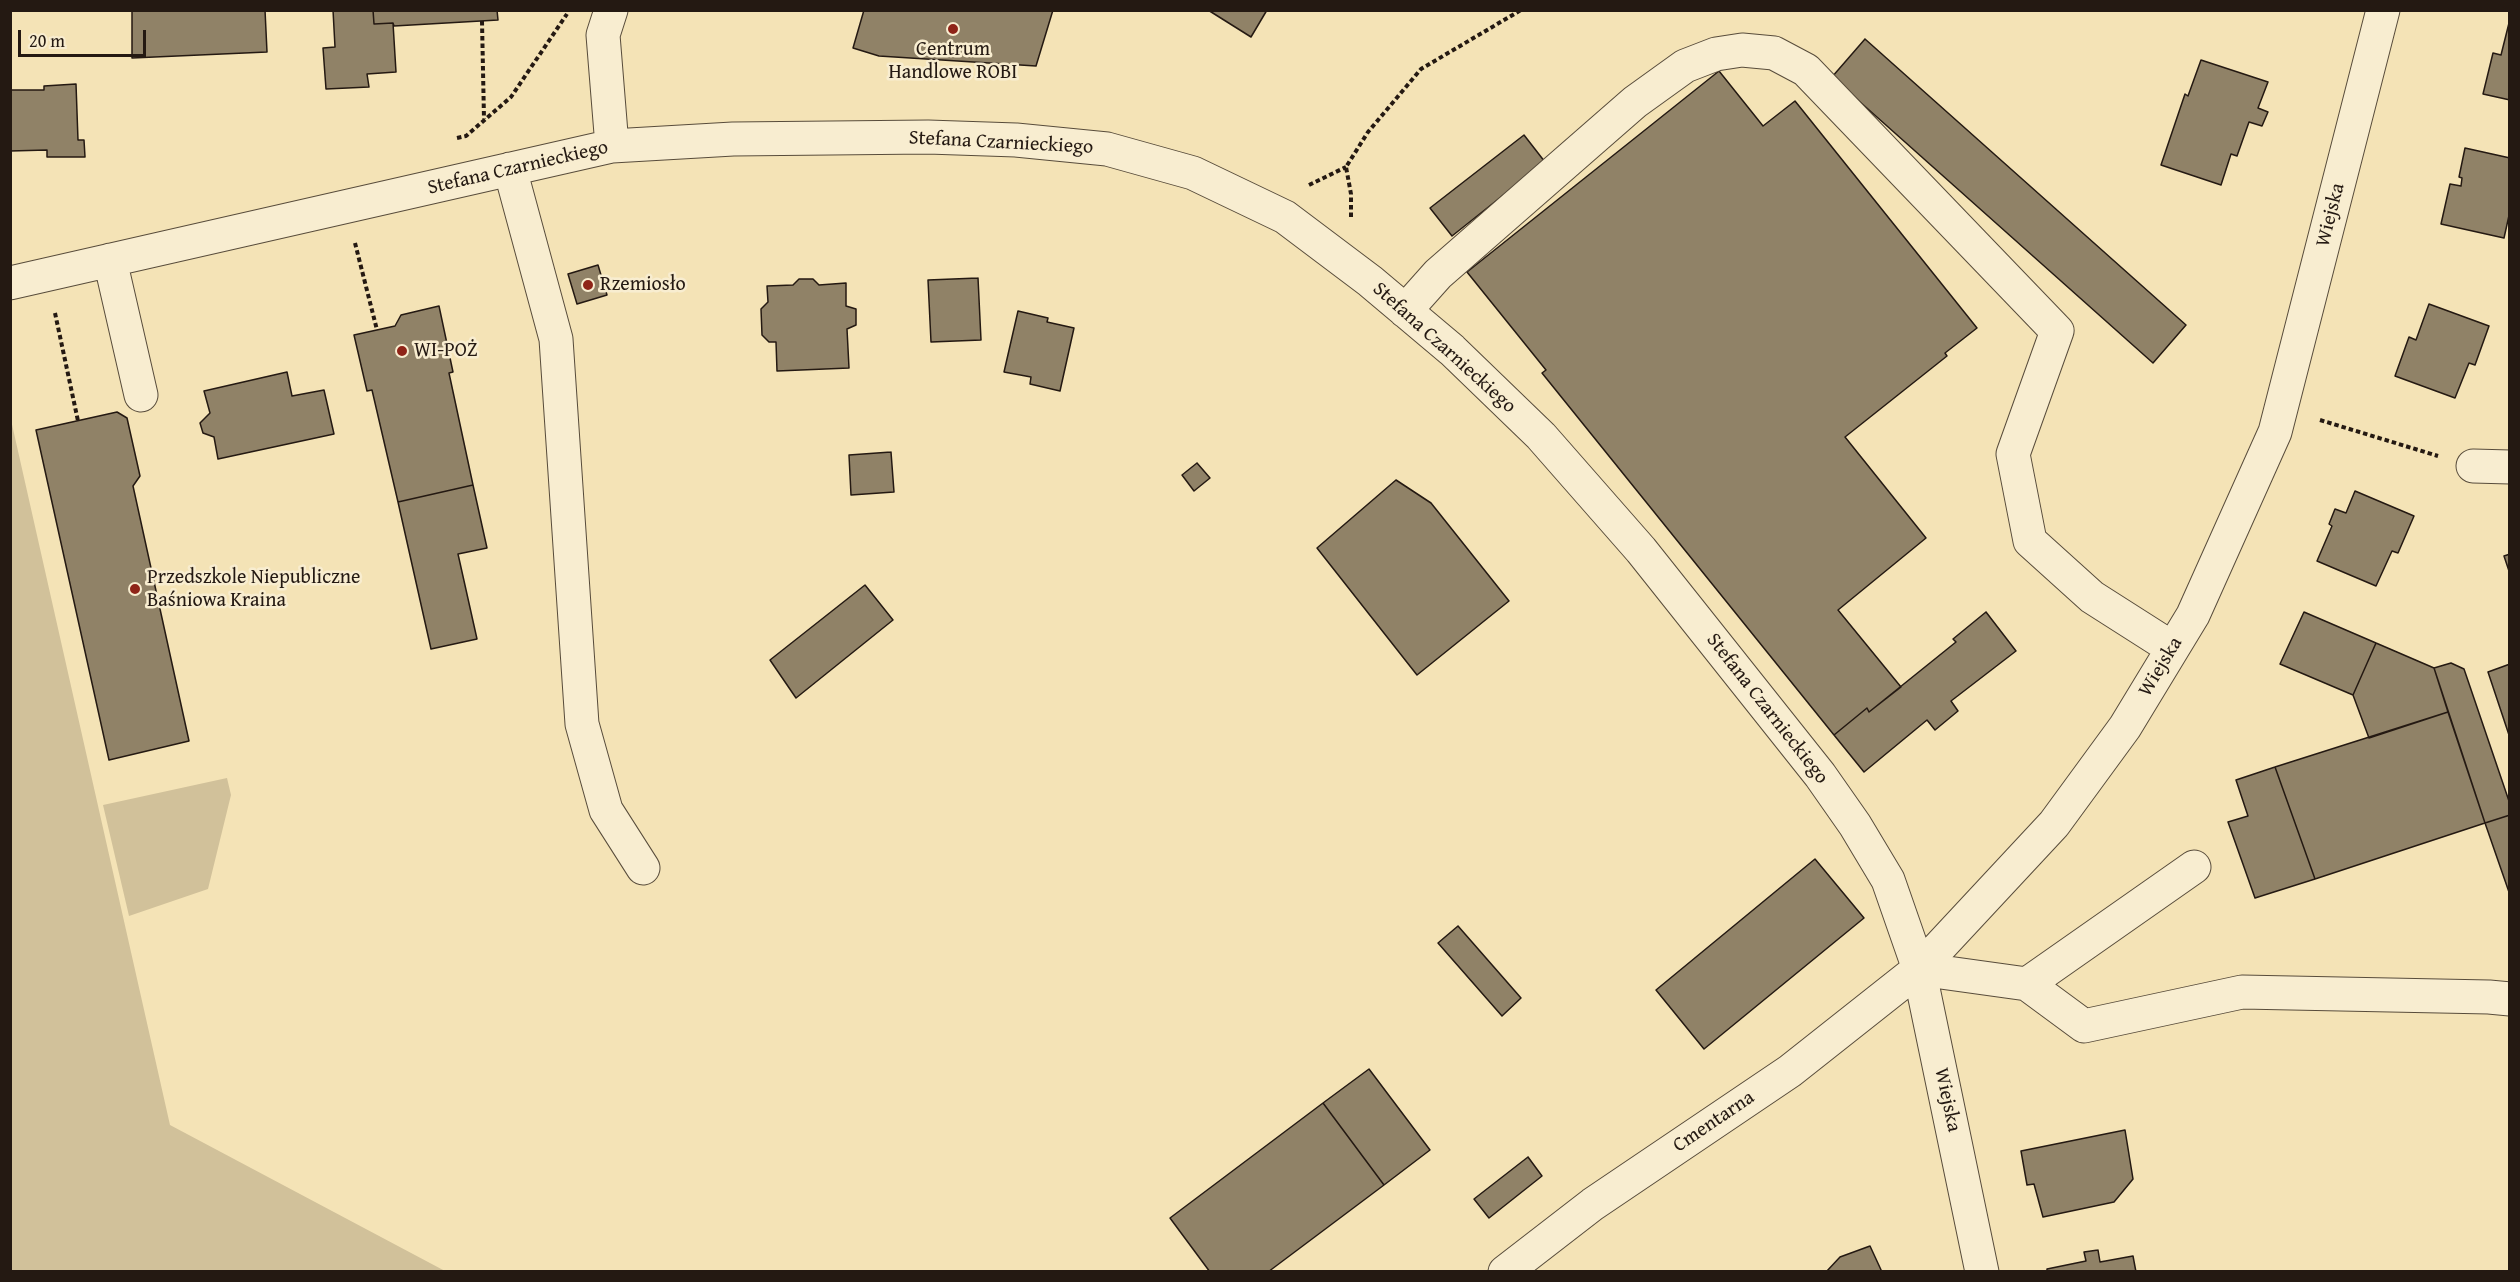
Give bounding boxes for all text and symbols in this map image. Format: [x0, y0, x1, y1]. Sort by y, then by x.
scale bar [21, 18, 148, 56]
marker: Centrum Handlowe ROBI [946, 22, 960, 36]
text: 20 m [29, 27, 65, 54]
place label: Centrum Handlowe ROBI [889, 38, 1017, 85]
street label: Stefana Czarnieckiego [908, 126, 1094, 160]
street label: Stefana Czarnieckiego [425, 136, 611, 200]
street label: Wiejska [2312, 181, 2350, 249]
place label: Rzemiosło [600, 273, 686, 297]
street label: Stefana Czarnieckiego [1367, 277, 1521, 419]
marker: Rzemiosło [581, 278, 595, 292]
place label: WI-POŻ [414, 339, 478, 363]
marker: WI-POŻ [395, 344, 409, 358]
place label: Przedszkole Niepubliczne Baśniowa Kraina [147, 566, 360, 613]
marker: Przedszkole Niepubliczne Baśniowa Kraina [128, 582, 142, 596]
street label: Stefana Czarnieckiego [1701, 629, 1833, 789]
street label: Wiejska [2134, 633, 2188, 701]
street label: Wiejska [1929, 1066, 1965, 1134]
street label: Cmentarna [1669, 1086, 1759, 1158]

